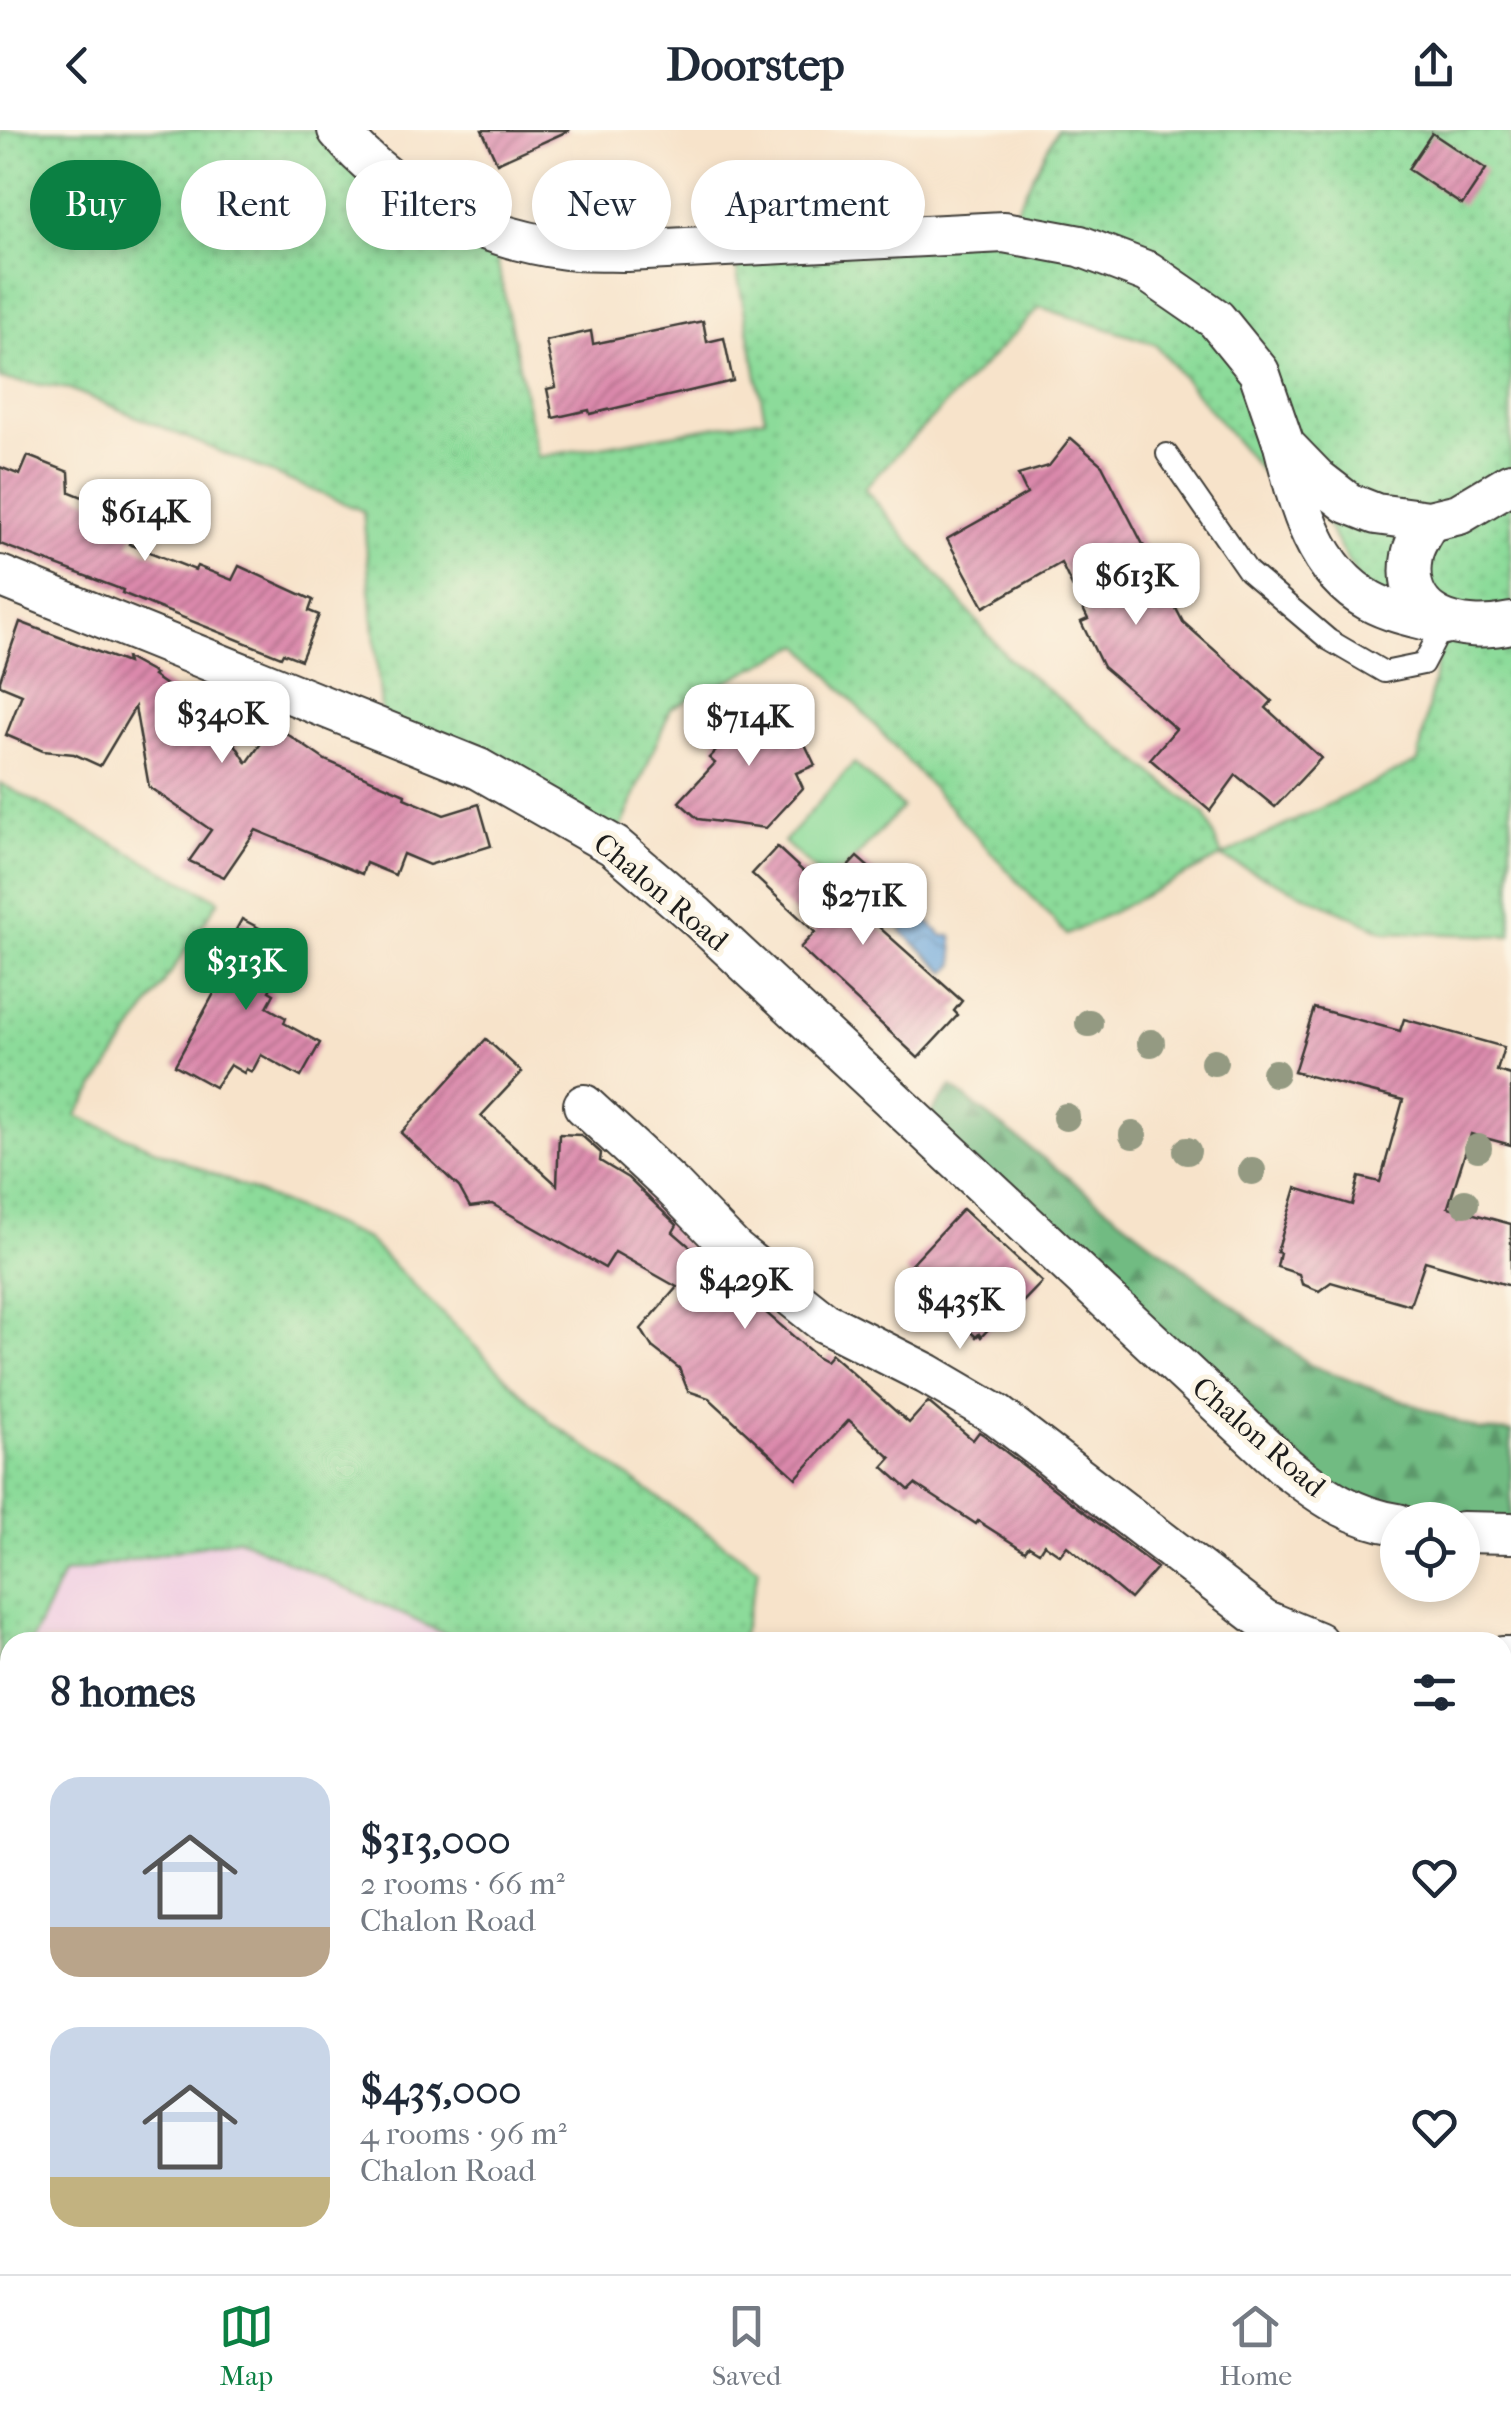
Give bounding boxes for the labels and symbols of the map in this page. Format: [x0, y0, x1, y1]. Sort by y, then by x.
pin: $614K [75, 479, 215, 564]
pin: $613K [1066, 543, 1206, 628]
pin: $340K [152, 681, 292, 766]
pin: $714K [679, 684, 819, 769]
street label: Chalon Road [586, 826, 735, 959]
pin: $271K [793, 863, 933, 948]
pin: $313K [176, 928, 316, 1013]
pin: $429K [675, 1247, 815, 1332]
pin: $435K [890, 1267, 1030, 1352]
street label: Chalon Road [1185, 1370, 1333, 1505]

